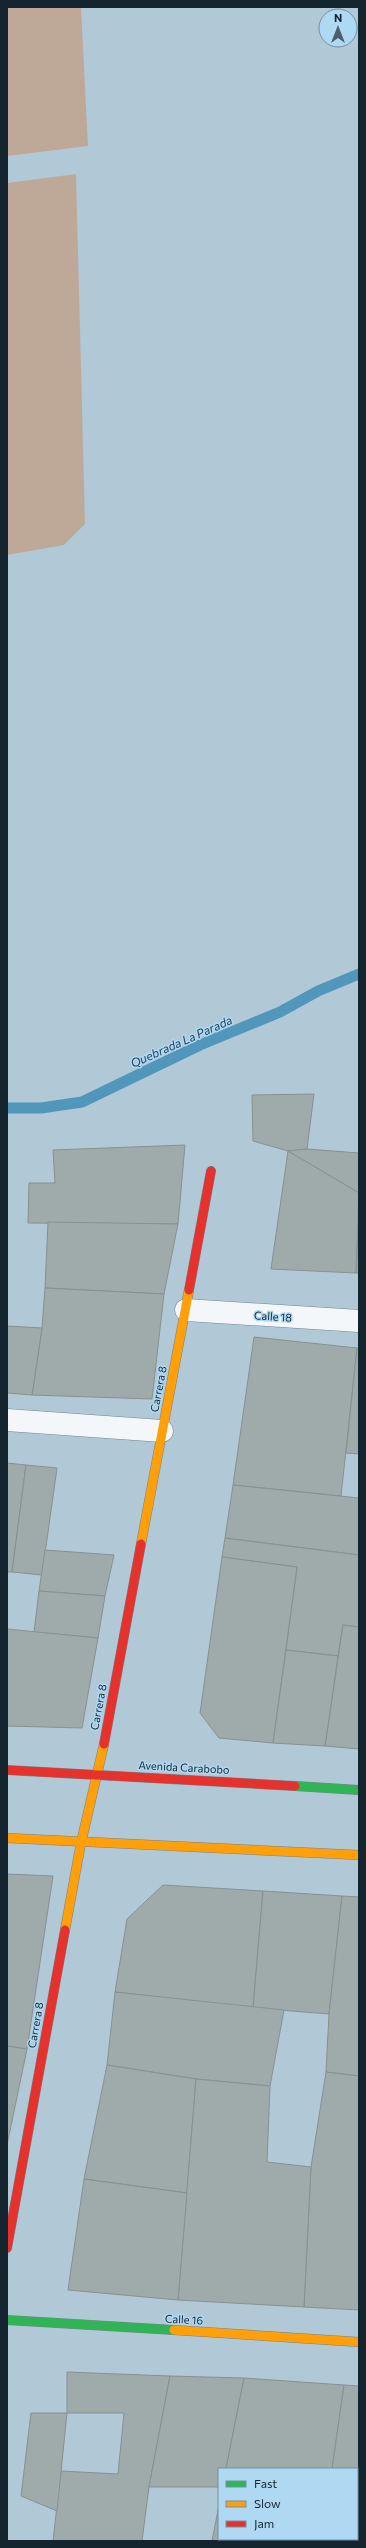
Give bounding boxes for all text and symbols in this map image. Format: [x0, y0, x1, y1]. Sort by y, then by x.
north arrow [318, 8, 358, 48]
text: N [334, 11, 342, 24]
water label: Quebrada La Parada [128, 1012, 234, 1070]
street label: Calle 18 [254, 1308, 293, 1324]
street label: Carrera 8 [147, 1365, 169, 1413]
street label: Carrera 8 [87, 1683, 109, 1731]
street label: Avenida Carabobo [138, 1758, 230, 1776]
street label: Carrera 8 [25, 2001, 45, 2049]
street label: Calle 16 [165, 2312, 204, 2327]
legend [218, 2468, 358, 2540]
text: Fast [254, 2476, 277, 2490]
text: Slow [254, 2496, 281, 2510]
text: Jam [254, 2516, 274, 2531]

